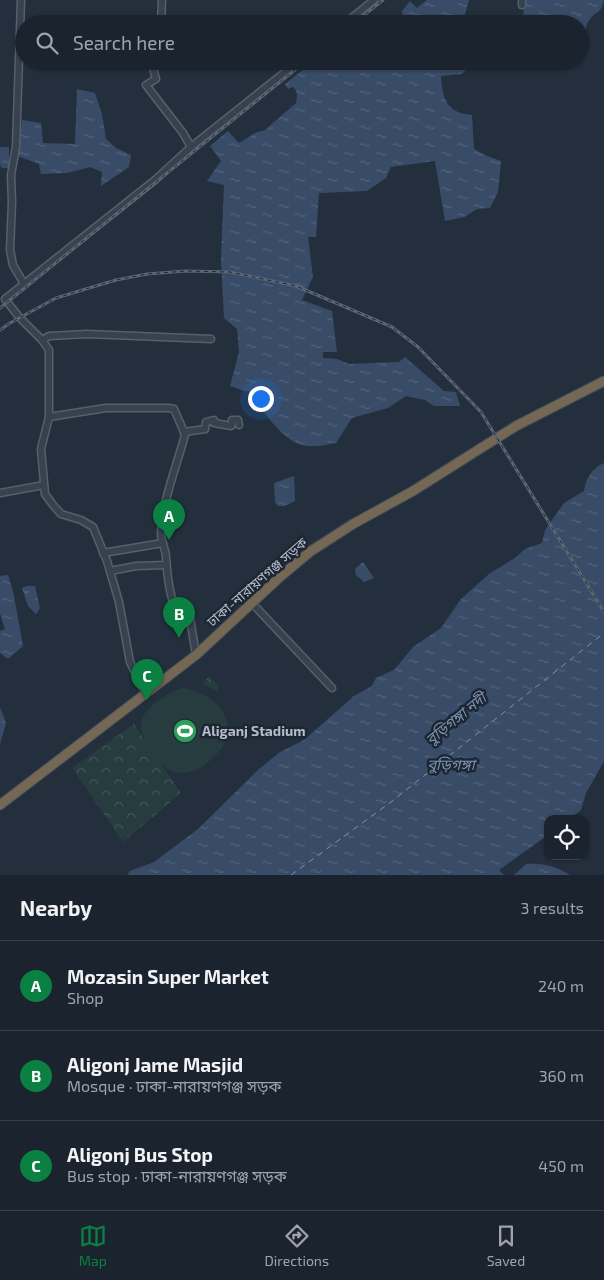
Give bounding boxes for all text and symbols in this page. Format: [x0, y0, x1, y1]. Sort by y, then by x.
search box [15, 15, 589, 70]
icon: search [33, 29, 61, 57]
text: Search here [73, 31, 175, 54]
your location [248, 386, 274, 412]
pin: A [153, 499, 185, 540]
street label: ঢাকা-নারায়ণগঞ্জ সড়ক [202, 533, 311, 630]
pin: B [163, 597, 195, 638]
pin: C [131, 659, 163, 700]
water label: বুড়িগঙ্গা নদী [422, 687, 492, 749]
sports icon: Aliganj Stadium [172, 718, 198, 744]
place label: Aliganj Stadium [202, 722, 306, 739]
water label: বুড়িগঙ্গা [427, 755, 478, 774]
map controls [544, 815, 589, 860]
button: locate [544, 815, 589, 860]
text: Nearby [20, 895, 92, 920]
text: 3 results [521, 898, 584, 917]
text: Mozasin Super Market [67, 965, 269, 988]
text: A [31, 976, 41, 995]
text: 240 m [538, 976, 584, 995]
text: Shop [67, 988, 104, 1007]
text: Aligonj Jame Masjid [67, 1053, 243, 1076]
text: B [31, 1066, 41, 1085]
text: 360 m [539, 1066, 584, 1085]
text: Mosque · ঢাকা-নারায়ণগঞ্জ সড়ক [67, 1076, 281, 1095]
text: Aligonj Bus Stop [67, 1143, 213, 1166]
text: C [31, 1156, 41, 1175]
text: 450 m [538, 1156, 584, 1175]
text: Bus stop · ঢাকা-নারায়ণগঞ্জ সড়ক [67, 1166, 287, 1185]
tab: Map [79, 1222, 107, 1269]
tab: Directions [265, 1222, 329, 1269]
tab: Saved [487, 1222, 525, 1269]

